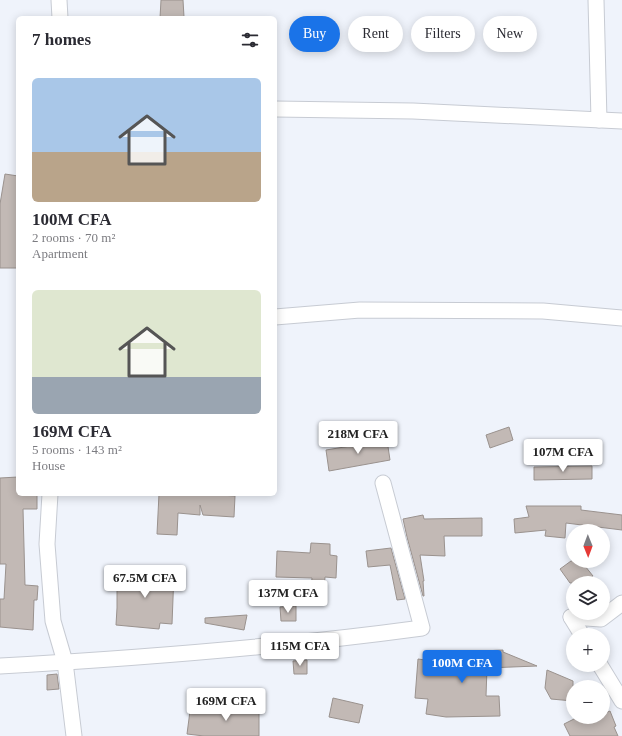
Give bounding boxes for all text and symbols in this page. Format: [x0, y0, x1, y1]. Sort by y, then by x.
chip: Buy [289, 16, 340, 52]
chip: Rent [348, 16, 403, 52]
chip: Filters [411, 16, 475, 52]
chip: New [483, 16, 537, 52]
icon: filters [239, 29, 261, 51]
text: 7 homes [32, 30, 91, 49]
icon: home [111, 104, 183, 176]
text: 100M CFA [32, 210, 111, 229]
text: 2 rooms · 70 m² [32, 230, 115, 245]
text: Apartment [32, 246, 88, 261]
icon: home [111, 316, 183, 388]
pin: 218M CFA [317, 421, 399, 455]
text: 169M CFA [32, 422, 111, 441]
text: 218M CFA [328, 426, 388, 441]
pin: 107M CFA [522, 439, 604, 473]
text: 5 rooms · 143 m² [32, 442, 122, 457]
text: 107M CFA [533, 444, 593, 459]
text: House [32, 458, 65, 473]
north arrow [566, 524, 610, 568]
map controls [566, 524, 610, 724]
pin: 67.5M CFA [99, 565, 191, 599]
text: 67.5M CFA [113, 570, 177, 585]
button: layers [566, 576, 610, 620]
pin: 137M CFA [247, 580, 329, 614]
text: 137M CFA [258, 585, 318, 600]
button: + [566, 628, 610, 672]
pin: 115M CFA [259, 633, 341, 667]
text: 115M CFA [270, 638, 330, 653]
pin: 100M CFA [421, 650, 503, 684]
text: 100M CFA [432, 655, 492, 670]
button: − [566, 680, 610, 724]
pin: 169M CFA [185, 688, 267, 722]
text: 169M CFA [196, 693, 256, 708]

